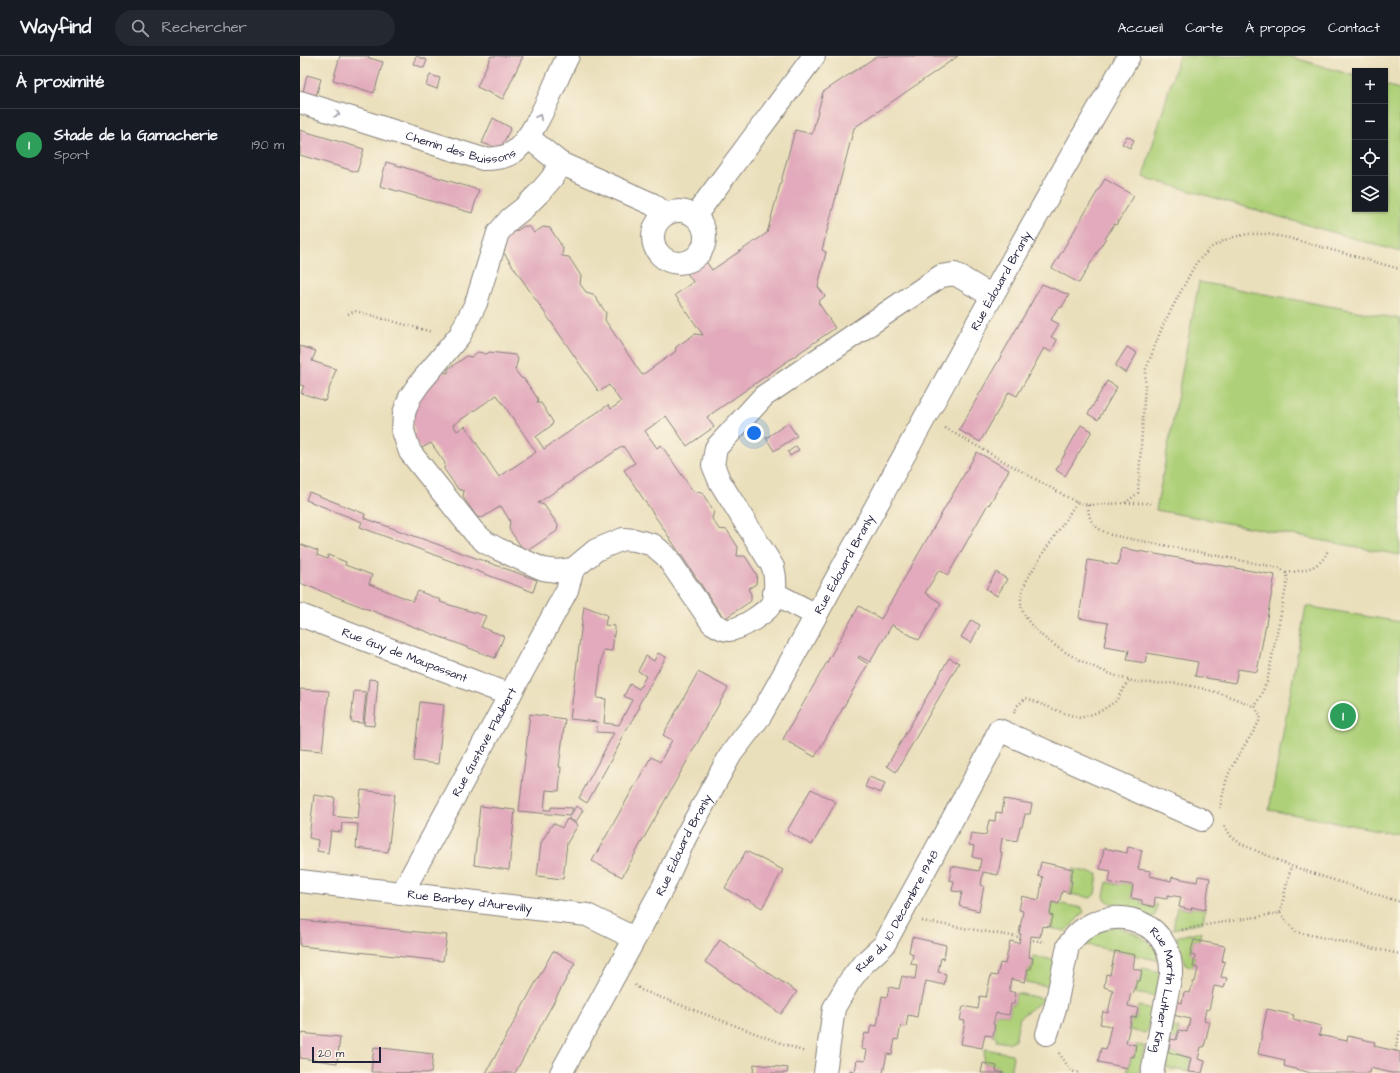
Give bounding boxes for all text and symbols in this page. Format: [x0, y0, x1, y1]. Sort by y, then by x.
search box [115, 10, 395, 46]
text: Wayfind [20, 14, 91, 41]
icon: search [129, 17, 151, 39]
text: Rechercher [161, 17, 247, 38]
text: Accueil [1118, 18, 1163, 38]
text: Carte [1185, 18, 1223, 38]
text: À propos [1245, 18, 1306, 38]
text: Contact [1328, 18, 1380, 38]
map controls [1352, 68, 1388, 212]
button: + [1352, 68, 1388, 104]
text: À proximité [16, 70, 105, 94]
button: − [1352, 104, 1388, 140]
one-way arrow [334, 109, 341, 118]
one-way arrow [534, 114, 541, 122]
text: Stade de la Gamacherie [54, 125, 218, 146]
street label: Chemin des Buissons [403, 127, 519, 168]
text: 1 [28, 136, 30, 154]
text: 190 m [251, 136, 284, 154]
button: locate [1352, 140, 1388, 176]
text: Sport [54, 146, 89, 164]
button: layers [1352, 176, 1388, 212]
street label: Rue Édouard Branly [967, 228, 1037, 334]
your location [744, 423, 764, 443]
street label: Rue Édouard Branly [810, 511, 880, 617]
street label: Rue Guy de Maupassant [339, 624, 470, 687]
street label: Rue Gustave Flaubert [448, 684, 521, 800]
pin: 1 [1330, 701, 1356, 731]
street label: Rue Édouard Branly [652, 791, 717, 899]
street label: Rue du 10 Décembre 1948 [851, 847, 943, 976]
street label: Rue Barbey d'Aurevilly [407, 886, 533, 918]
street label: Rue Martin Luther King [1146, 923, 1179, 1054]
scale bar [312, 1045, 381, 1064]
text: 20 m [318, 1046, 344, 1061]

